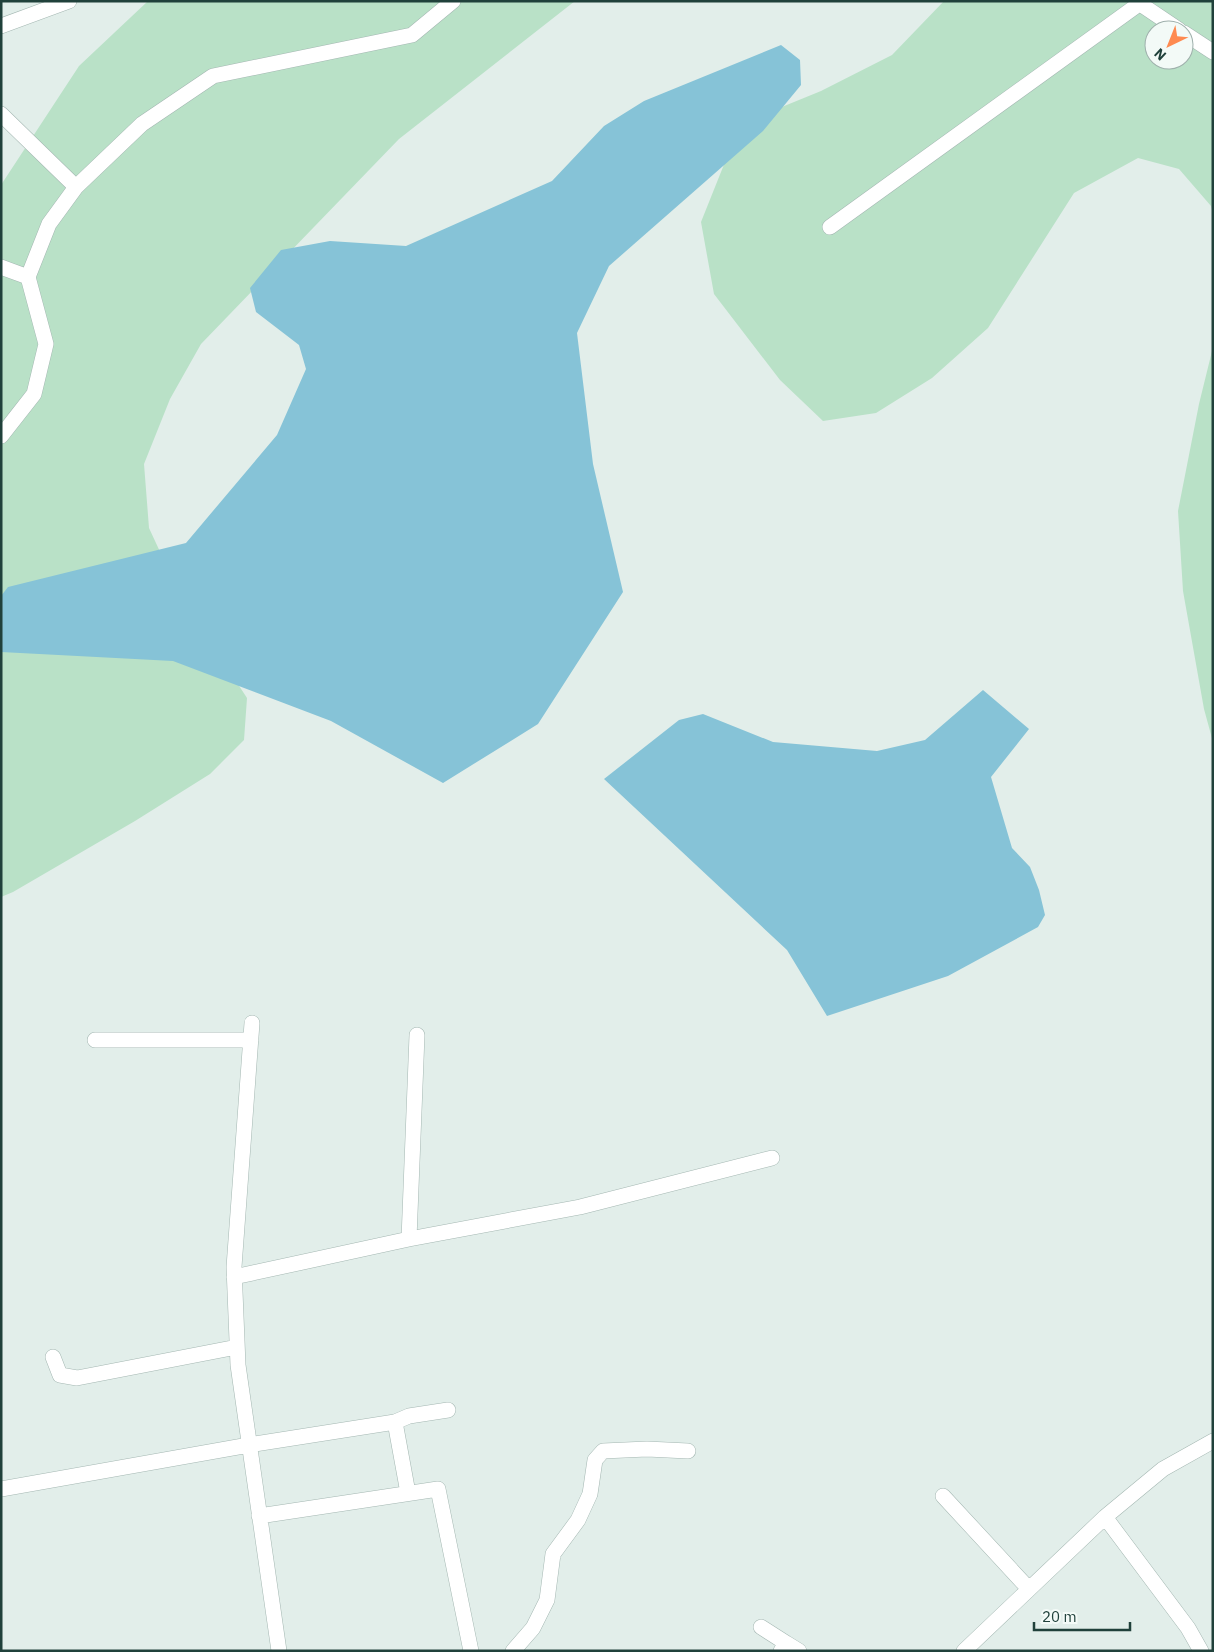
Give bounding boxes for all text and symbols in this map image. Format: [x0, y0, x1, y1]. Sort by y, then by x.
north arrow [1144, 20, 1194, 70]
text: N [1150, 44, 1170, 65]
scale bar [1034, 1600, 1130, 1632]
text: 20 m [1042, 1607, 1077, 1626]

